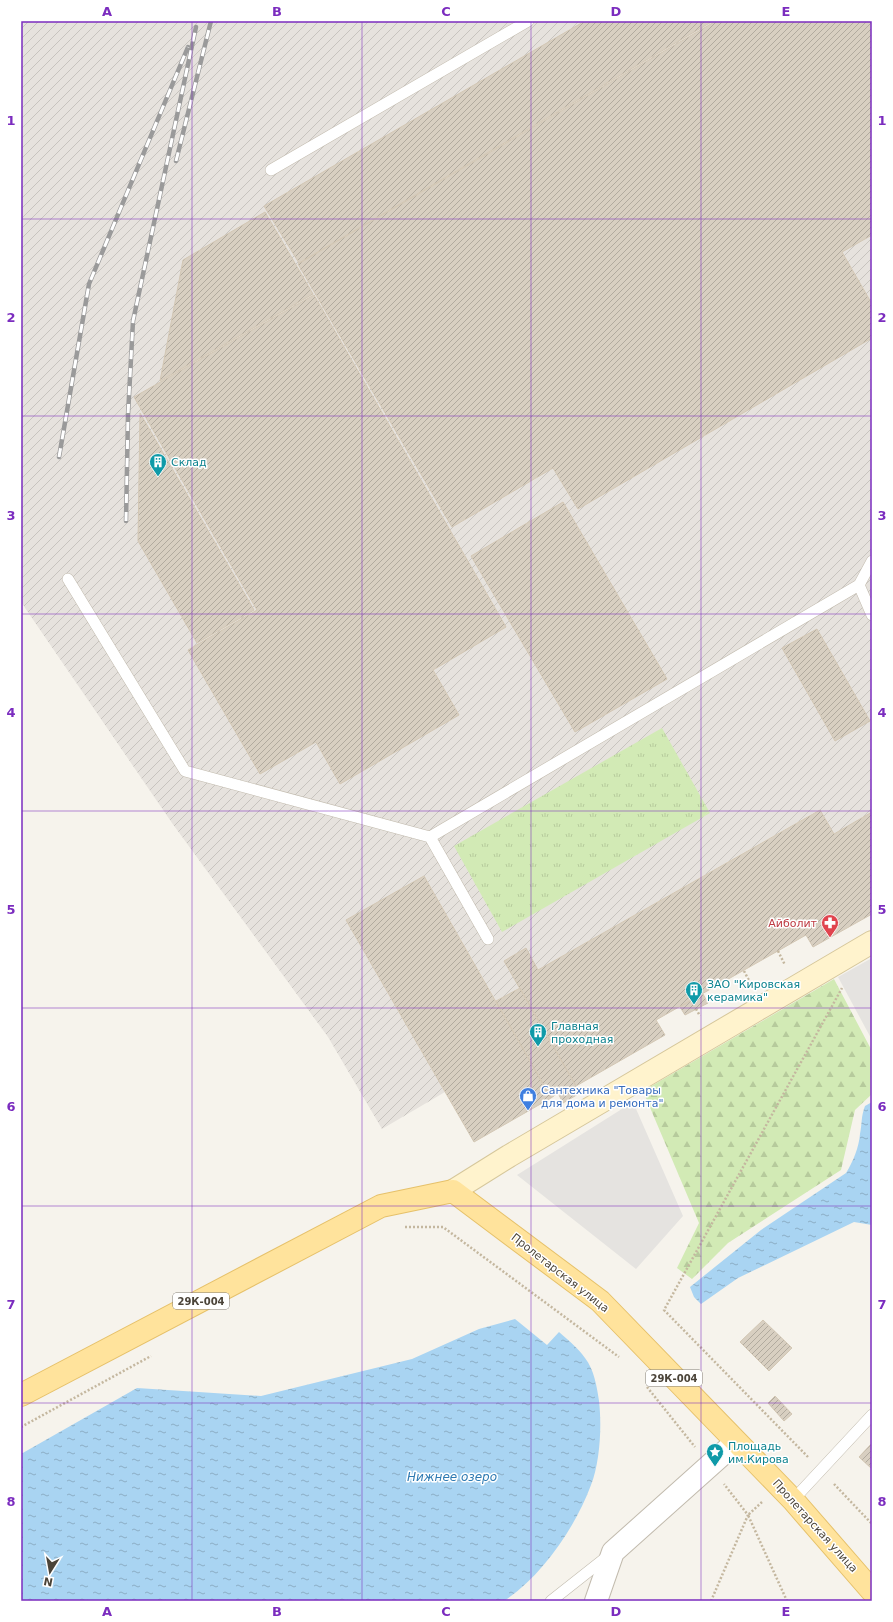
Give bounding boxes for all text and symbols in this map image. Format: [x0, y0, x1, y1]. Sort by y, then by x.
text: A [102, 4, 112, 19]
text: B [272, 4, 282, 19]
text: C [441, 4, 451, 19]
text: D [611, 4, 622, 19]
text: E [782, 4, 790, 19]
text: 1 [6, 113, 16, 128]
text: 1 [877, 113, 887, 128]
text: 2 [6, 310, 16, 325]
text: 2 [877, 310, 887, 325]
building icon: Склад [148, 452, 168, 477]
place label: Склад [171, 456, 207, 469]
text: 3 [6, 508, 16, 523]
text: 3 [877, 508, 887, 523]
text: 4 [6, 705, 16, 720]
text: 4 [877, 705, 887, 720]
text: 5 [6, 902, 16, 917]
text: 5 [877, 902, 887, 917]
pharmacy icon: Айболит [820, 913, 840, 938]
place label: Айболит [768, 917, 818, 930]
place label: ЗАО "Кировская керамика" [707, 978, 800, 1004]
building icon: ЗАО "Кировская керамика" [684, 980, 704, 1005]
place label: Главная проходная [551, 1020, 613, 1046]
building icon: Главная проходная [528, 1022, 548, 1047]
place label: Сантехника "Товары для дома и ремонта" [541, 1084, 663, 1110]
shop icon: Сантехника "Товары для дома и ремонта" [518, 1086, 538, 1111]
text: 6 [6, 1099, 16, 1114]
text: 6 [877, 1099, 887, 1114]
street label: Пролетарская улица [509, 1231, 611, 1315]
road number: 29К-004 [173, 1293, 229, 1309]
text: 7 [6, 1297, 16, 1312]
text: 7 [877, 1297, 887, 1312]
road number: 29К-004 [646, 1370, 702, 1386]
place label: Площадь им.Кирова [728, 1440, 789, 1466]
place icon: Площадь им.Кирова [705, 1442, 725, 1467]
water label: Нижнее озеро [407, 1470, 497, 1484]
street label: Пролетарская улица [770, 1477, 860, 1575]
text: 8 [6, 1494, 16, 1509]
text: 8 [877, 1494, 887, 1509]
north arrow [30, 1552, 70, 1592]
text: N [42, 1574, 54, 1589]
text: A [102, 1604, 112, 1619]
text: B [272, 1604, 282, 1619]
text: C [441, 1604, 451, 1619]
text: D [611, 1604, 622, 1619]
text: E [782, 1604, 790, 1619]

